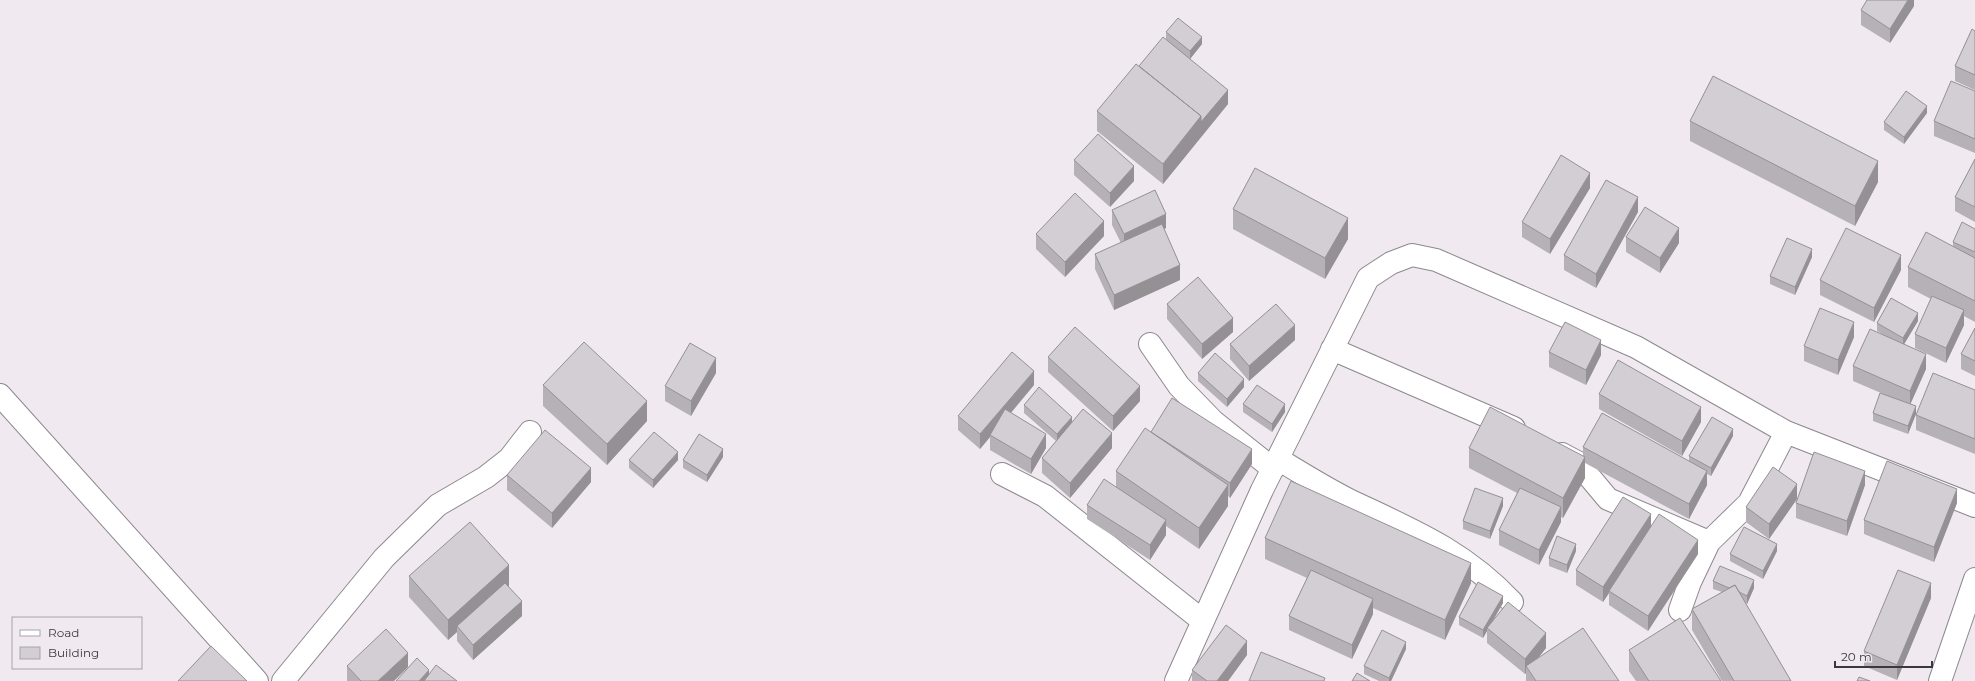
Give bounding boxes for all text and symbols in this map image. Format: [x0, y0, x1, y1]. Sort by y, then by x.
legend [12, 617, 142, 669]
text: Road [48, 625, 79, 640]
scale bar [1835, 643, 1932, 669]
text: Building [48, 645, 99, 660]
text: 20 m [1841, 649, 1872, 664]

